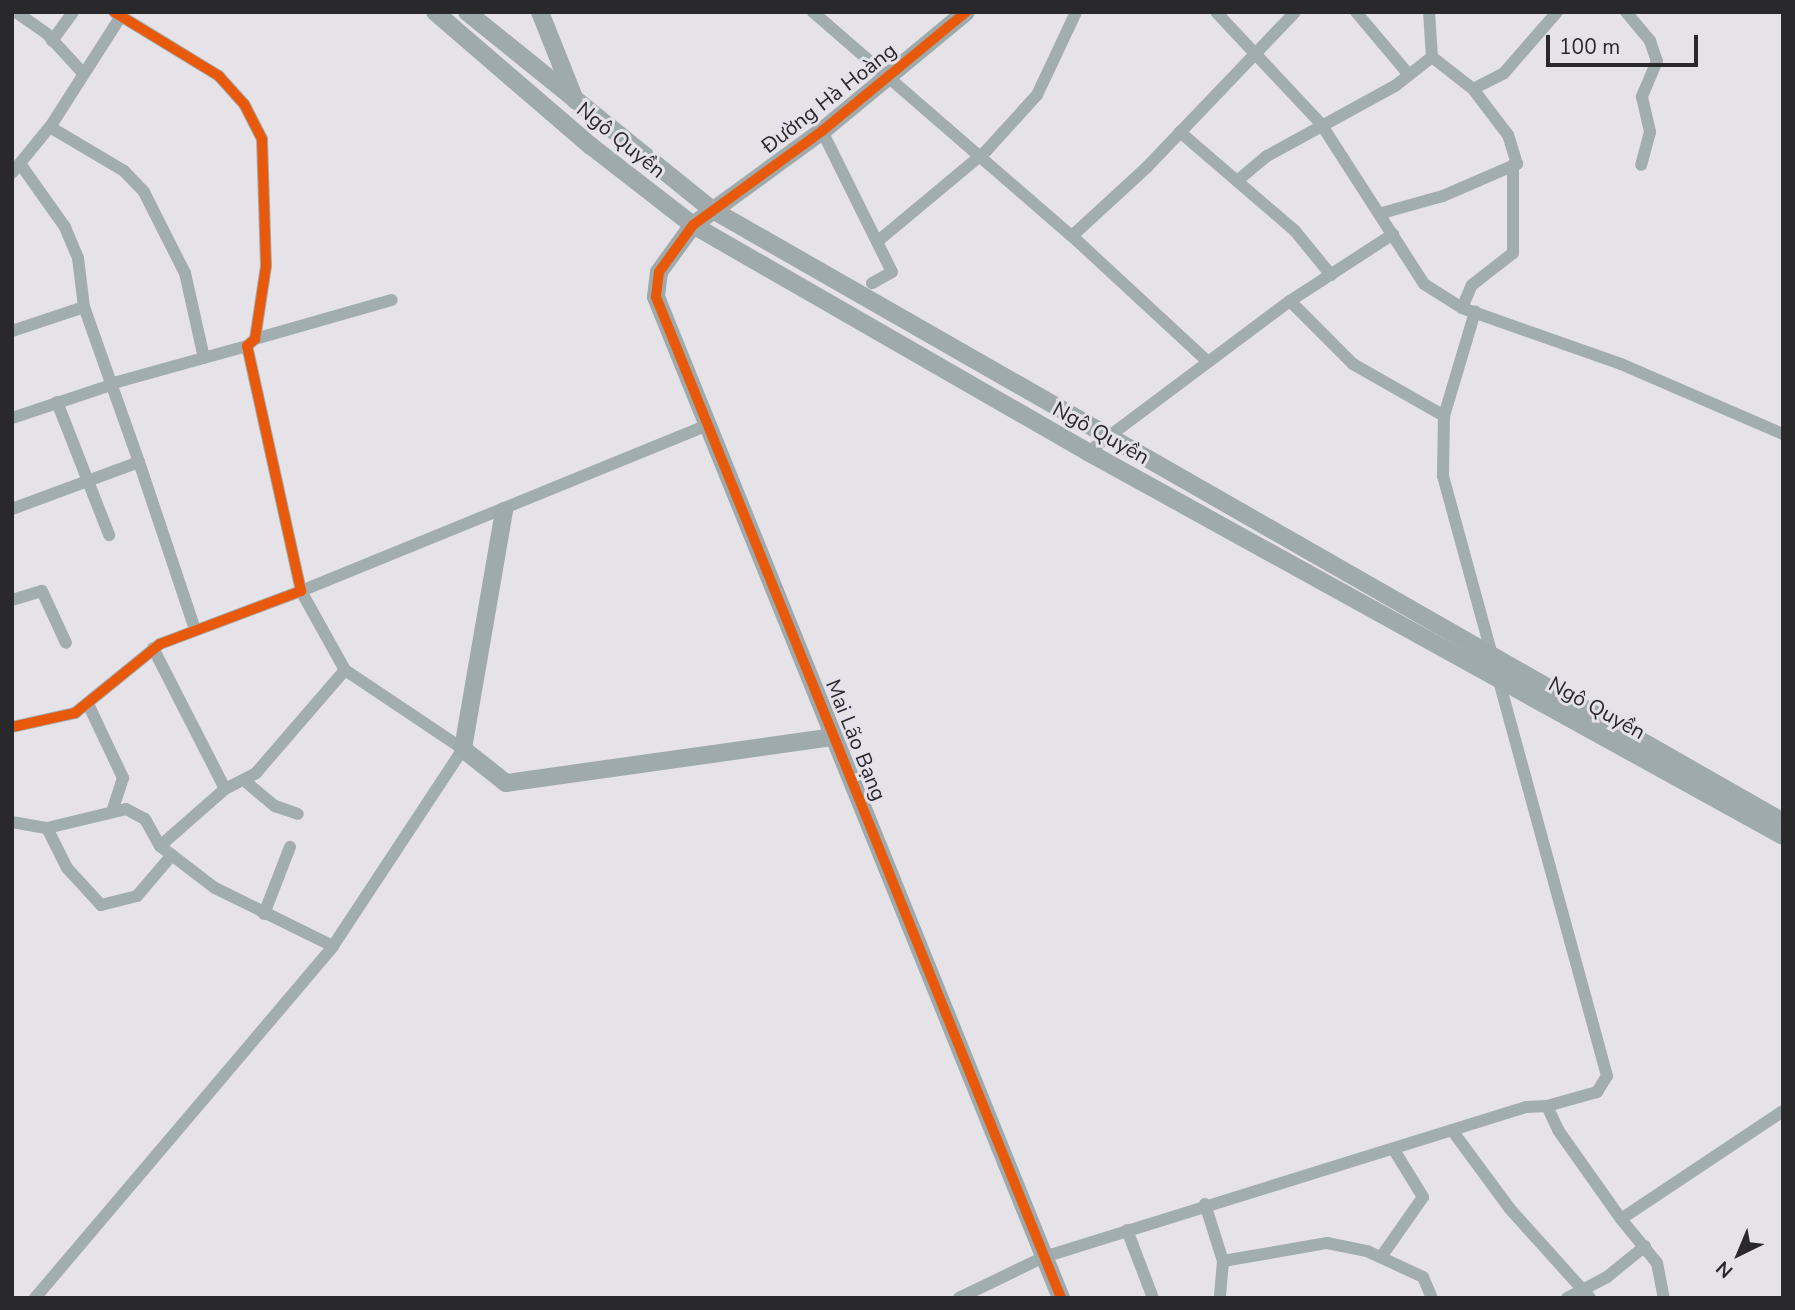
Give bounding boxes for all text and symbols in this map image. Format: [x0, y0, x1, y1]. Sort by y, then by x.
scale bar [1550, 21, 1702, 65]
text: 100 m [1559, 33, 1620, 61]
street label: Đường Hà Hoàng [757, 38, 901, 158]
street label: Ngô Quyền [572, 97, 670, 183]
street label: Ngô Quyền [1048, 396, 1154, 470]
street label: Ngô Quyền [1544, 671, 1650, 745]
street label: Mai Lão Bạng [820, 676, 892, 804]
north arrow [1704, 1219, 1774, 1289]
text: N [1711, 1255, 1739, 1284]

